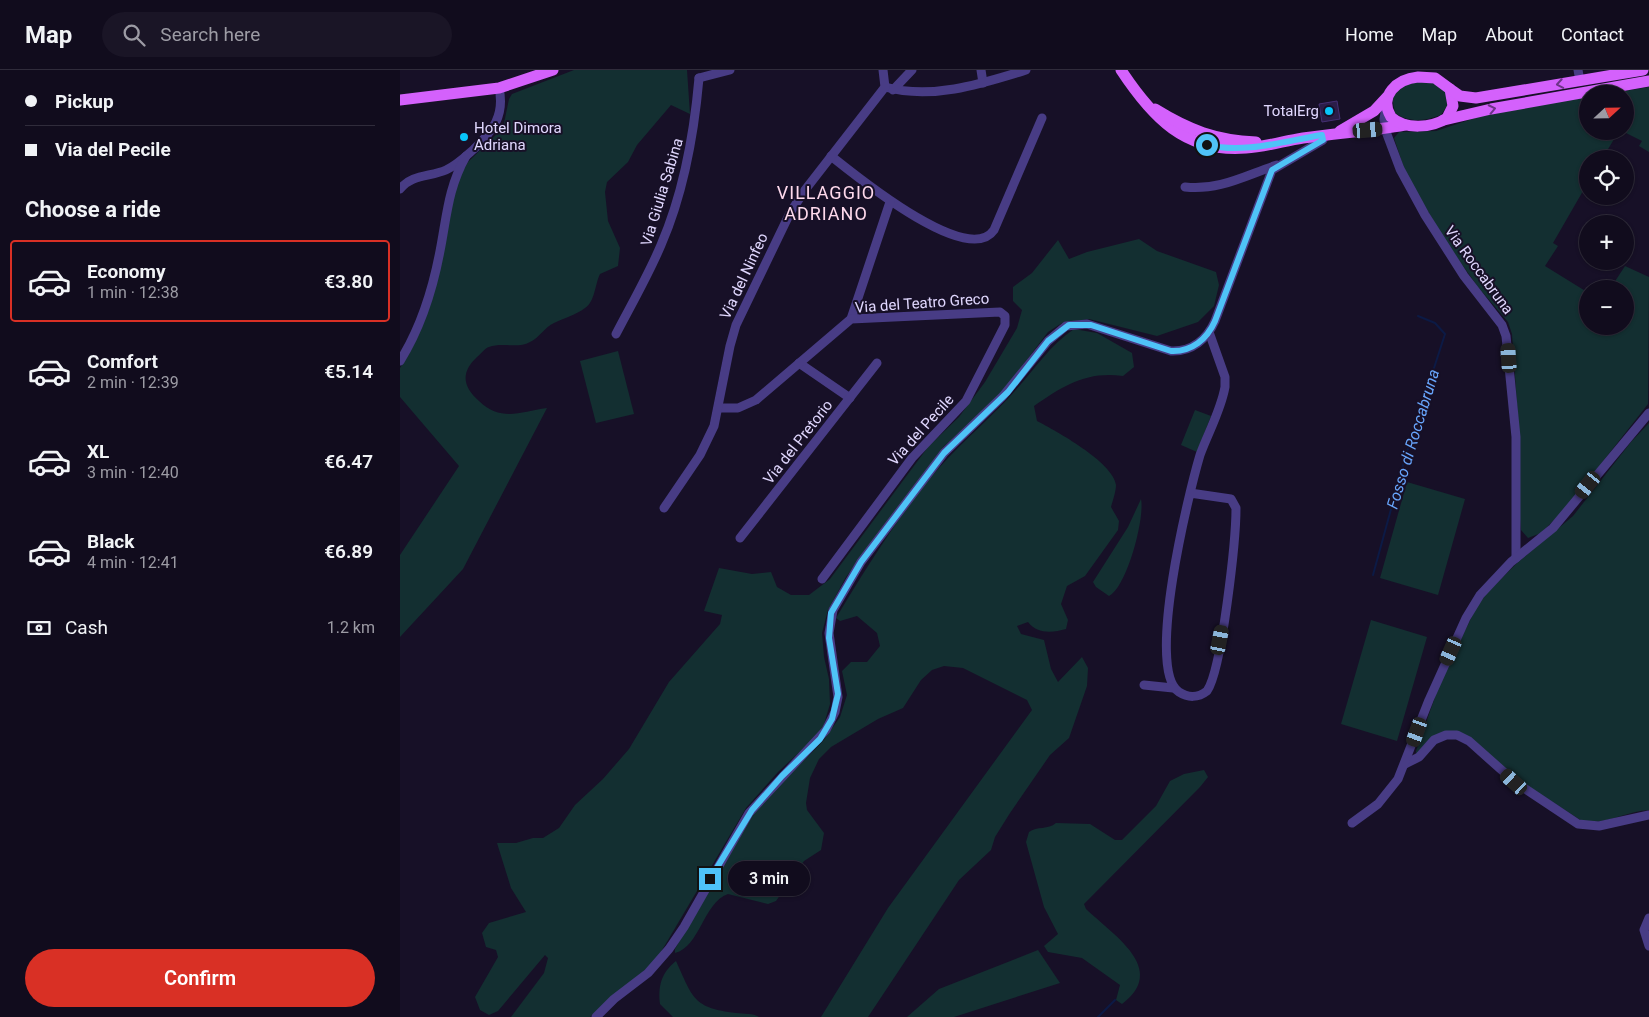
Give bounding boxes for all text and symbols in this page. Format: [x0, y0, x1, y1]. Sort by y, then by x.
search box [102, 12, 452, 57]
text: Map [25, 21, 72, 49]
icon: search [120, 21, 148, 49]
text: Search here [160, 23, 260, 46]
text: Home [1345, 24, 1394, 45]
text: Map [1422, 24, 1457, 45]
text: About [1485, 24, 1533, 45]
text: Contact [1561, 24, 1624, 45]
one-way arrow [1556, 79, 1565, 89]
north arrow [1579, 85, 1634, 140]
map controls [1579, 85, 1634, 335]
text: Pickup [55, 90, 114, 113]
place label: TotalErg [1264, 102, 1319, 120]
one-way arrow [1487, 104, 1496, 115]
marker: TotalErg [1323, 105, 1335, 117]
place label: Hotel Dimora Adriana [474, 119, 562, 154]
car [1352, 121, 1383, 139]
marker: Hotel Dimora Adriana [458, 131, 470, 143]
route start [1196, 134, 1218, 156]
street label: Via Giulia Sabina [637, 136, 687, 248]
text: Via del Pecile [55, 138, 171, 161]
button: locate [1579, 150, 1634, 205]
district label: VILLAGGIO ADRIANO [777, 182, 875, 224]
text: Choose a ride [25, 197, 161, 222]
button: + [1579, 215, 1634, 270]
street label: Via Roccabruna [1441, 222, 1517, 318]
street label: Via del Ninfeo [716, 230, 772, 322]
icon: car [27, 259, 72, 304]
text: Economy [87, 260, 166, 283]
text: €3.80 [324, 270, 373, 293]
button: − [1579, 280, 1634, 335]
text: 1 min · 12:38 [87, 283, 179, 302]
street label: Via del Teatro Greco [854, 289, 990, 317]
car [1500, 343, 1517, 373]
icon: car [27, 349, 72, 394]
text: Comfort [87, 350, 158, 373]
text: €5.14 [324, 360, 373, 383]
water label: Fosso di Roccabruna [1383, 367, 1443, 511]
text: 2 min · 12:39 [87, 373, 179, 392]
street label: Via del Pecile [884, 391, 958, 469]
street label: Via del Pretorio [760, 396, 836, 488]
icon: car [27, 439, 72, 484]
text: XL [87, 440, 109, 463]
text: €6.47 [324, 450, 373, 473]
text: 3 min · 12:40 [87, 463, 179, 482]
car [1572, 469, 1603, 501]
icon: car [27, 529, 72, 574]
text: Black [87, 530, 134, 553]
text: €6.89 [324, 540, 373, 563]
text: 4 min · 12:41 [87, 553, 179, 572]
icon: cash [25, 614, 53, 642]
text: Cash [65, 616, 108, 639]
text: 1.2 km [327, 618, 375, 637]
car [1209, 624, 1230, 656]
car [1438, 634, 1463, 668]
car [1404, 715, 1429, 749]
car [1497, 766, 1530, 798]
callout: 3 min [728, 862, 810, 896]
route end [699, 868, 721, 890]
text: 3 min [749, 869, 789, 888]
button: Confirm [25, 949, 375, 1007]

